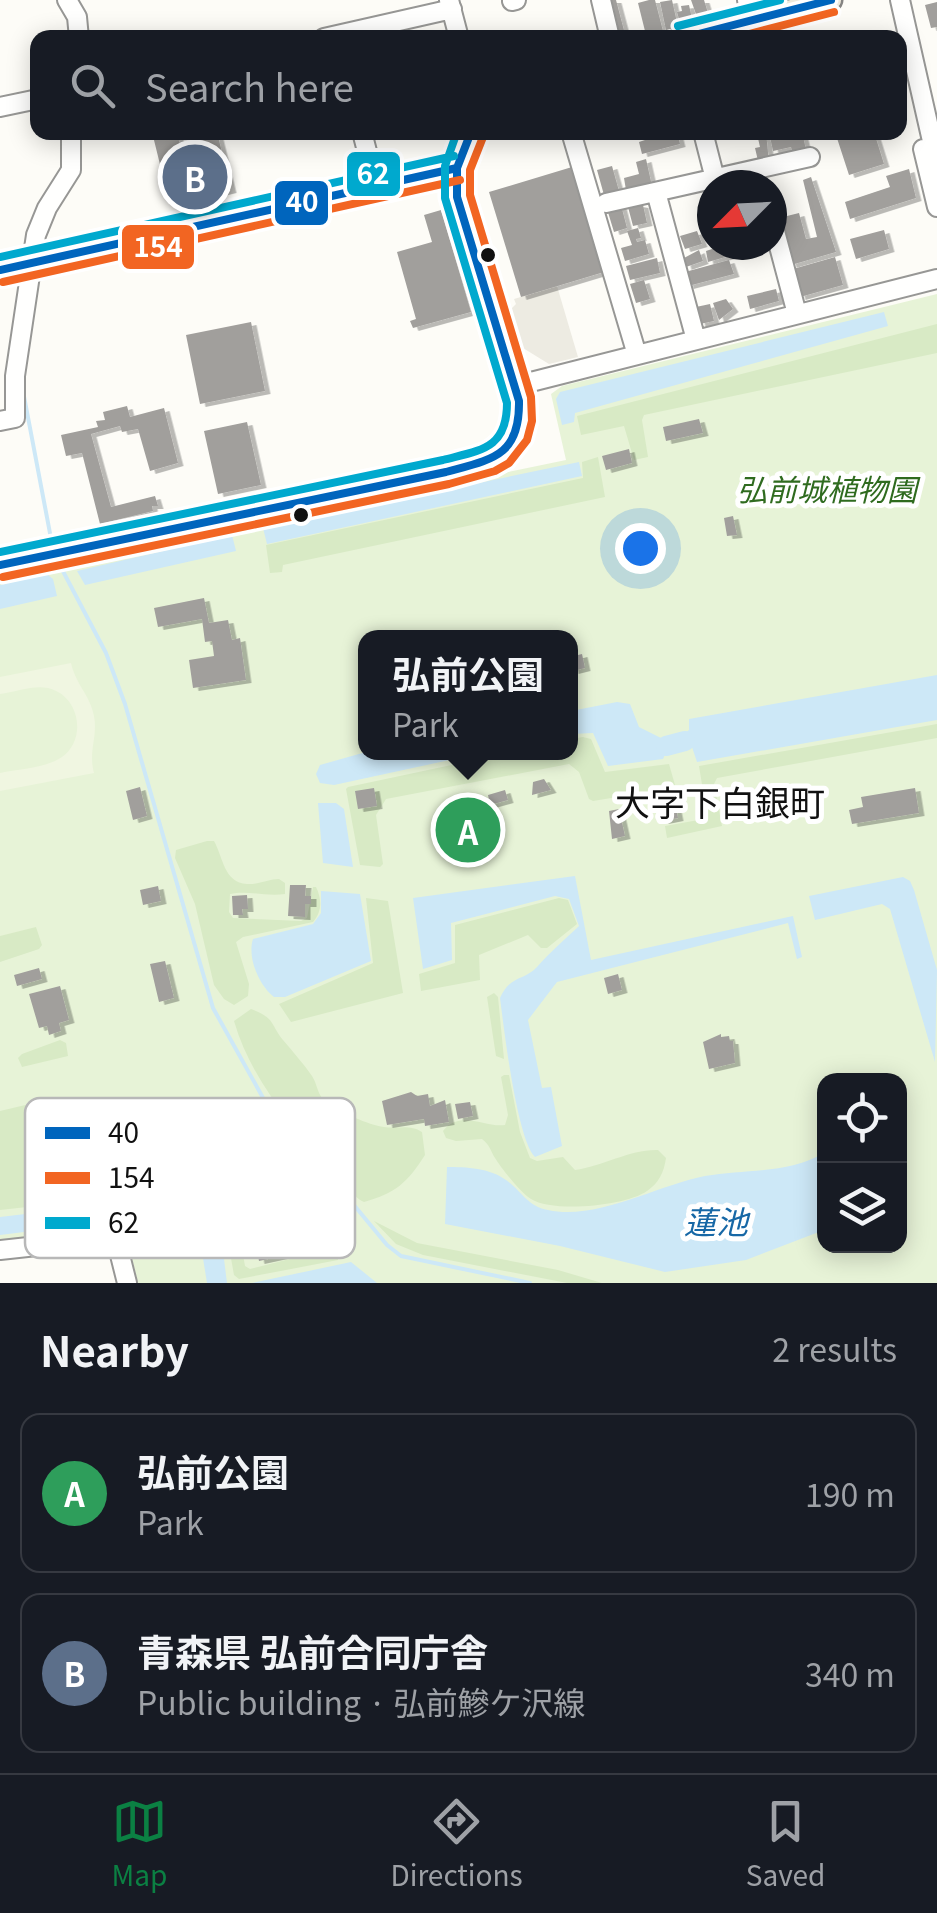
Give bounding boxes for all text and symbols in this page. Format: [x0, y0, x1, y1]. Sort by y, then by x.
search box [30, 30, 907, 140]
icon: search [65, 58, 120, 113]
text: Search here [145, 58, 354, 113]
pin: B [162, 140, 228, 214]
line badge: 62 [345, 150, 402, 198]
text: 62 [356, 152, 390, 192]
north arrow [697, 170, 787, 260]
line badge: 40 [273, 179, 330, 227]
text: 40 [285, 180, 319, 220]
line badge: 154 [120, 223, 196, 271]
text: 154 [133, 225, 183, 265]
unlabelled marker [478, 245, 498, 265]
park label: 弘前城植物園 [737, 466, 921, 510]
unlabelled marker [291, 505, 311, 525]
your location [615, 523, 666, 574]
popup [358, 630, 578, 760]
text: 弘前公園 [392, 645, 544, 700]
text: Park [392, 700, 459, 746]
district label: 大字下白銀町 [615, 775, 825, 826]
pin: A [436, 792, 500, 868]
map controls [817, 1073, 907, 1253]
button: locate [817, 1073, 907, 1163]
legend [25, 1098, 355, 1258]
text: 40 [108, 1111, 139, 1151]
text: 154 [108, 1156, 155, 1196]
button: layers [817, 1163, 907, 1253]
water label: 蓮池 [684, 1197, 751, 1243]
text: 62 [108, 1201, 139, 1241]
text: Nearby [40, 1318, 189, 1379]
text: 2 results [772, 1325, 897, 1371]
text: 弘前公園 [137, 1443, 289, 1498]
text: A [64, 1470, 85, 1516]
text: 190 m [805, 1470, 895, 1516]
text: Park [137, 1498, 204, 1544]
text: 青森県 弘前合同庁舎 [137, 1623, 488, 1678]
text: B [64, 1650, 85, 1696]
text: 340 m [805, 1650, 895, 1696]
text: Public building · 弘前鰺ケ沢線 [137, 1678, 585, 1724]
tab: Map [112, 1794, 167, 1894]
tab: Directions [390, 1794, 523, 1894]
tab: Saved [746, 1794, 825, 1894]

